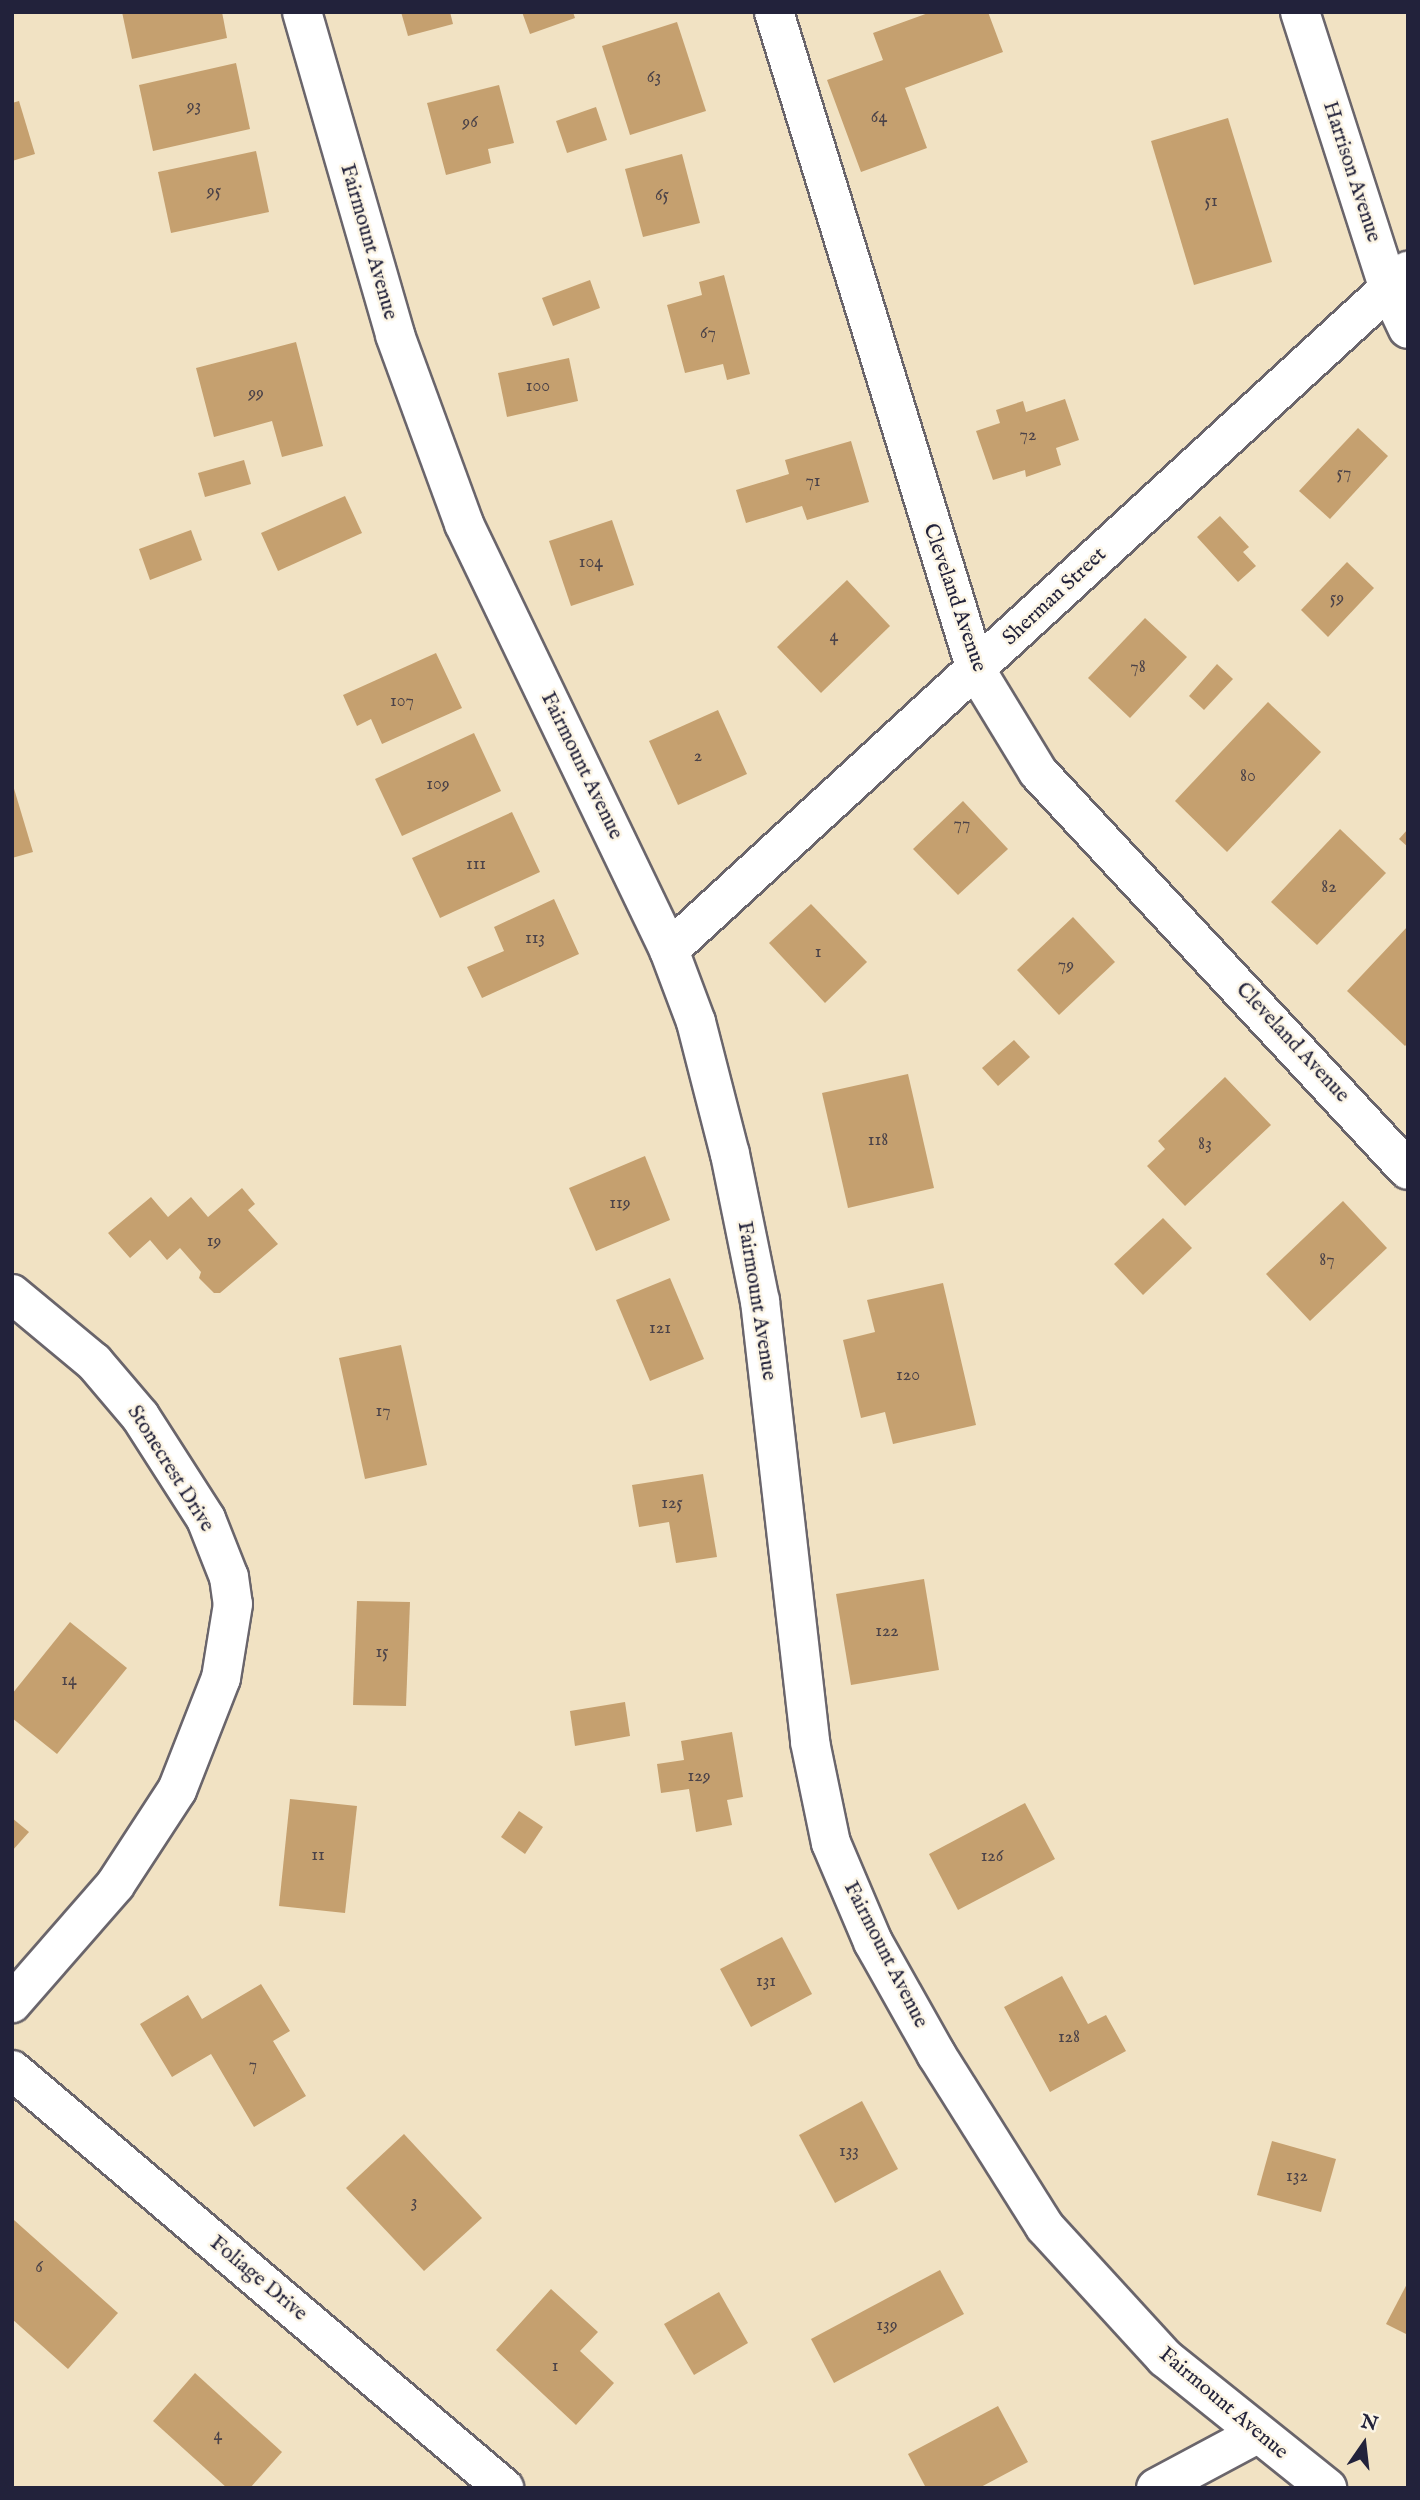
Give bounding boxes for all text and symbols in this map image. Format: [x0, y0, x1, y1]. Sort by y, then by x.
house number: 63 [647, 67, 661, 89]
house number: 93 [187, 96, 201, 118]
street label: Harrison Avenue [1316, 98, 1386, 246]
house number: 64 [871, 107, 887, 129]
house number: 96 [462, 112, 478, 134]
street label: Fairmount Avenue [334, 161, 402, 323]
house number: 95 [207, 181, 221, 203]
house number: 65 [655, 185, 669, 207]
house number: 51 [1204, 191, 1218, 213]
house number: 67 [700, 323, 716, 345]
house number: 100 [526, 376, 550, 398]
house number: 99 [248, 383, 264, 405]
house number: 72 [1020, 425, 1036, 447]
house number: 57 [1337, 463, 1351, 485]
house number: 71 [805, 471, 821, 493]
street label: Cleveland Avenue [917, 521, 991, 675]
street label: Sherman Street [998, 543, 1112, 651]
house number: 104 [579, 552, 603, 574]
house number: 59 [1330, 588, 1344, 610]
house number: 4 [830, 626, 838, 648]
house number: 78 [1130, 657, 1146, 679]
street label: Fairmount Avenue [534, 688, 628, 844]
house number: 107 [390, 691, 414, 713]
house number: 2 [694, 746, 702, 768]
house number: 80 [1240, 766, 1256, 788]
house number: 109 [426, 774, 450, 796]
house number: 77 [954, 814, 970, 836]
house number: 111 [466, 854, 486, 876]
house number: 82 [1321, 877, 1337, 899]
house number: 113 [525, 928, 545, 950]
house number: 1 [815, 942, 821, 964]
house number: 79 [1058, 955, 1074, 977]
street label: Cleveland Avenue [1230, 978, 1354, 1108]
house number: 118 [868, 1130, 888, 1152]
house number: 83 [1198, 1134, 1212, 1156]
house number: 119 [609, 1193, 631, 1215]
street label: Fairmount Avenue [731, 1220, 781, 1382]
house number: 19 [207, 1231, 221, 1253]
house number: 87 [1319, 1250, 1335, 1272]
house number: 121 [649, 1318, 671, 1340]
house number: 120 [896, 1365, 920, 1387]
street label: Stonecrest Drive [121, 1401, 219, 1537]
house number: 17 [375, 1401, 391, 1423]
house number: 125 [661, 1493, 683, 1515]
house number: 122 [875, 1621, 899, 1643]
house number: 15 [375, 1642, 389, 1664]
house number: 14 [61, 1670, 77, 1692]
house number: 129 [687, 1766, 711, 1788]
house number: 11 [311, 1845, 325, 1867]
house number: 126 [981, 1846, 1003, 1868]
street label: Fairmount Avenue [837, 1878, 933, 2032]
house number: 131 [756, 1971, 776, 1993]
house number: 128 [1058, 2027, 1080, 2049]
house number: 7 [249, 2055, 257, 2077]
house number: 133 [839, 2141, 859, 2163]
house number: 132 [1286, 2166, 1308, 2188]
house number: 3 [411, 2192, 417, 2214]
street label: Foliage Drive [204, 2231, 312, 2327]
house number: 6 [35, 2257, 43, 2279]
house number: 139 [876, 2315, 898, 2337]
street label: Fairmount Avenue [1153, 2343, 1293, 2465]
house number: 1 [552, 2356, 558, 2378]
north arrow [1329, 2409, 1399, 2479]
text: N [1358, 2410, 1380, 2437]
house number: 4 [214, 2425, 222, 2447]

